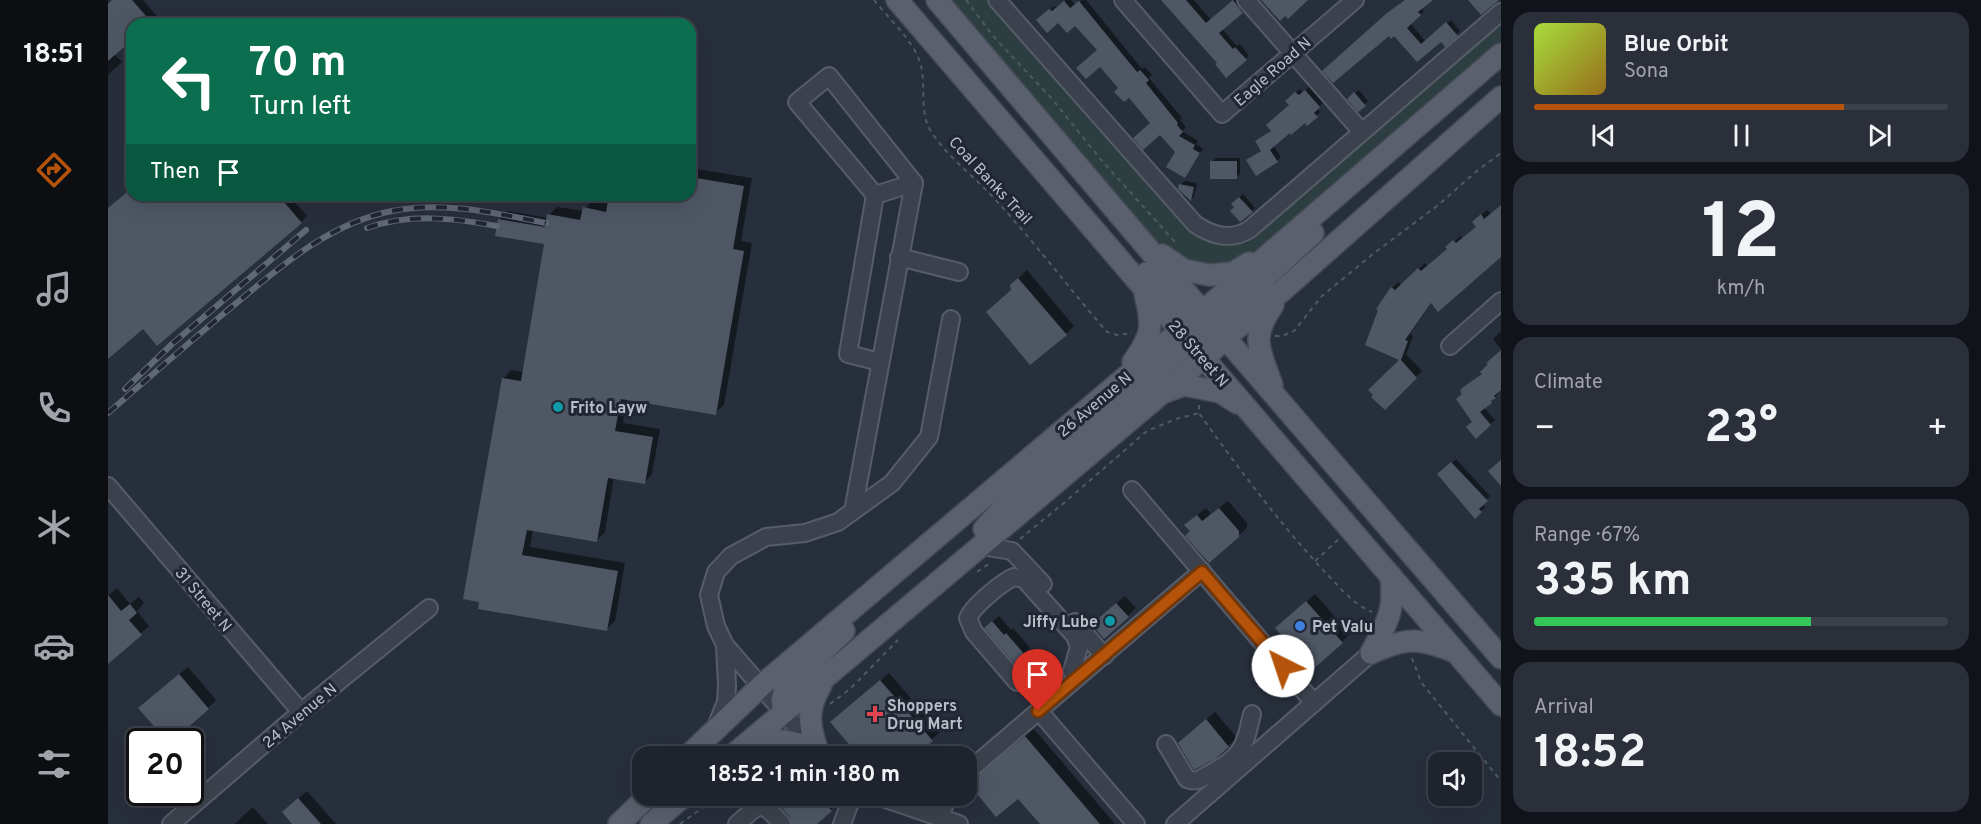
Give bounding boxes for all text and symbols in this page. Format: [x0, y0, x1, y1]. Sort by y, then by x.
text: Blue Orbit [1624, 32, 1729, 59]
street label: Eagle Road N [1231, 34, 1316, 112]
text: 18:51 [23, 38, 85, 72]
text: 70 m [249, 38, 347, 91]
icon: left [150, 42, 228, 120]
text: Sona [1624, 59, 1669, 85]
text: Turn left [249, 90, 351, 124]
icon: previous [1587, 119, 1620, 152]
icon: pause [1725, 119, 1758, 152]
icon: next [1863, 119, 1896, 152]
street label: Coal Banks Trail [944, 133, 1036, 230]
icon: directions [33, 149, 75, 191]
icon: arrive [212, 156, 245, 189]
text: Then [150, 159, 200, 186]
text: 12 [1702, 187, 1780, 286]
icon: music [33, 268, 75, 310]
text: km/h [1717, 276, 1765, 302]
street label: 28 Street N [1163, 317, 1232, 392]
street label: 26 Avenue N [1054, 369, 1137, 442]
text: Climate [1534, 370, 1603, 396]
icon: phone [33, 387, 75, 429]
place label: Frito Layw [570, 399, 647, 419]
marker: Frito Layw [551, 400, 565, 414]
text: 23° [1704, 401, 1778, 458]
text: − [1534, 409, 1555, 451]
text: + [1927, 409, 1948, 451]
icon: climate [33, 506, 75, 548]
text: Range · 67% [1534, 523, 1640, 549]
text: 335 km [1534, 554, 1691, 611]
street label: 31 Street N [170, 564, 235, 637]
place label: Jiffy Lube [1023, 613, 1098, 633]
marker: Jiffy Lube [1103, 614, 1117, 628]
place label: Pet Valu [1312, 618, 1373, 638]
marker: Pet Valu [1293, 619, 1307, 633]
icon: car [33, 625, 75, 667]
position arrow [1251, 634, 1315, 698]
pin [1012, 649, 1063, 711]
icon: arrive [1021, 658, 1054, 691]
street label: 24 Avenue N [259, 680, 342, 754]
text: Arrival [1534, 695, 1594, 721]
place label: Shoppers Drug Mart [887, 697, 963, 735]
marker: Shoppers Drug Mart [868, 707, 882, 721]
text: 18:52 [1534, 726, 1646, 783]
speed limit sign: 20 [126, 728, 204, 806]
icon: filters [33, 743, 75, 785]
map controls [1428, 752, 1482, 806]
button: sound [1428, 752, 1482, 806]
text: 18:52 · 1 min · 180 m [709, 762, 900, 789]

